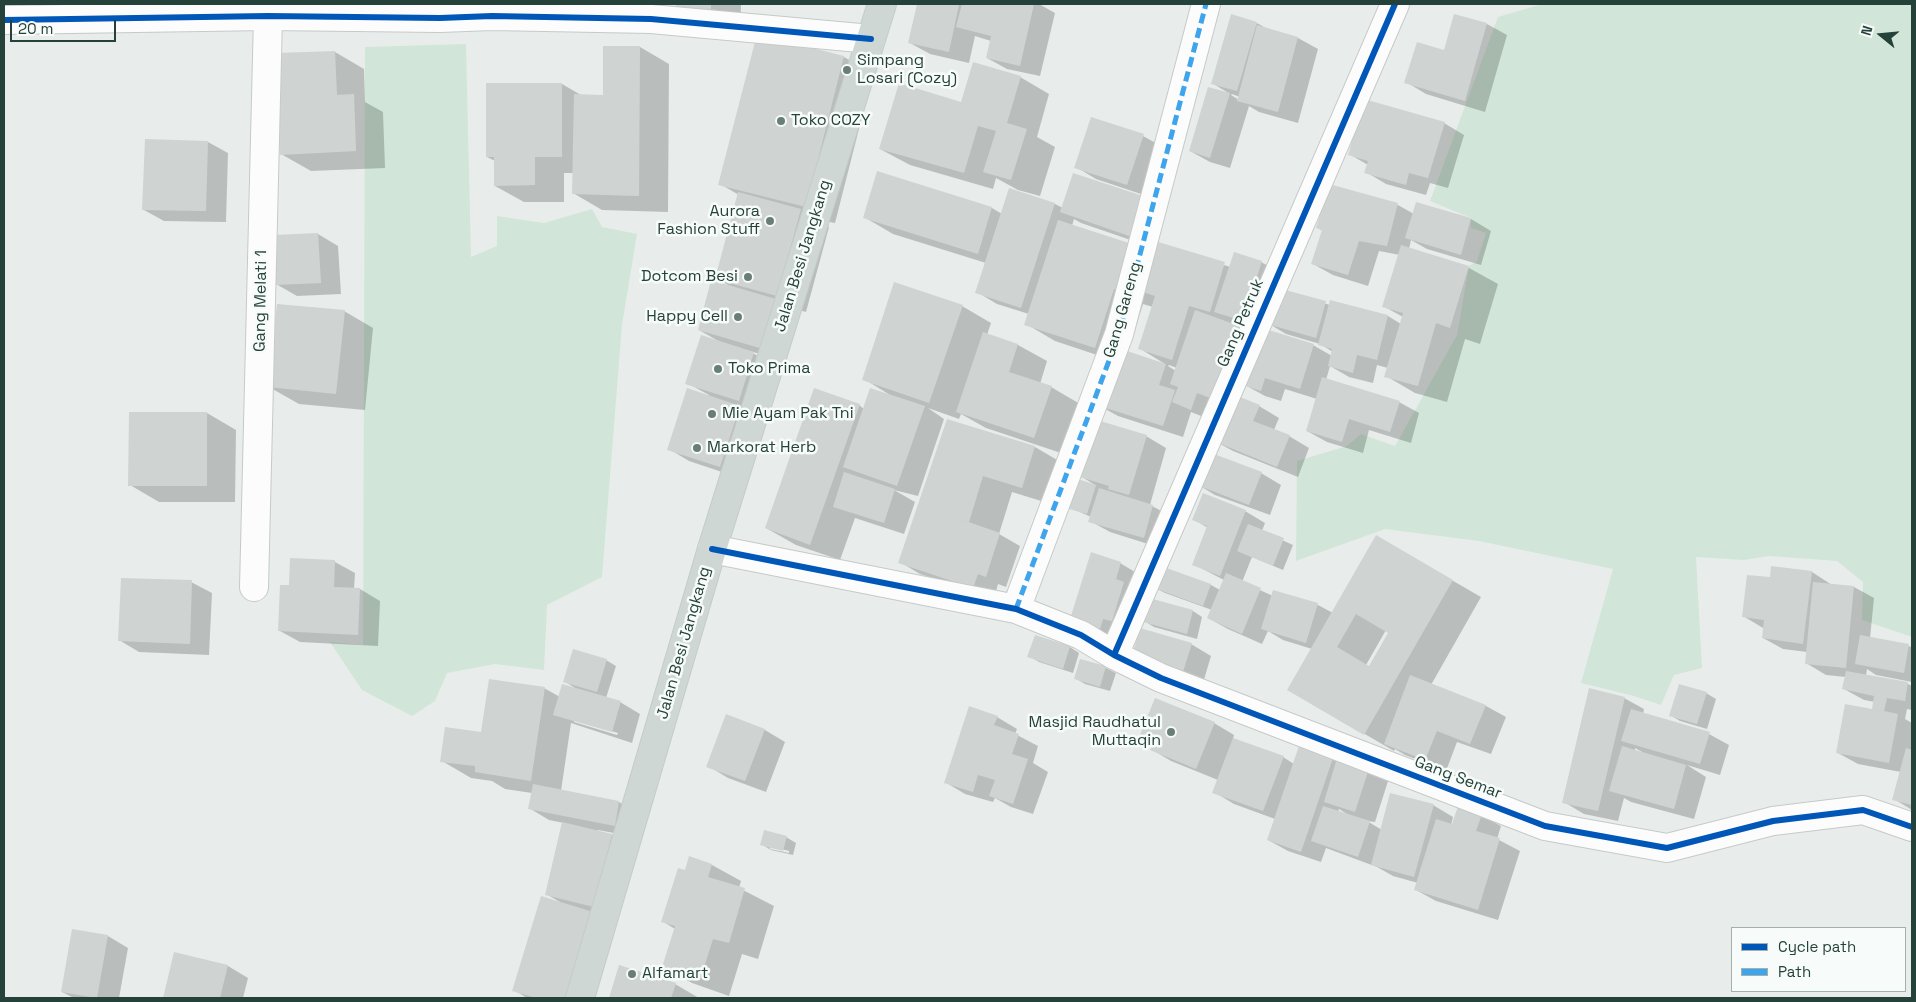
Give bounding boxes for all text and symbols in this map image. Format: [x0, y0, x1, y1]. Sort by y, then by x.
scale bar [12, 10, 119, 42]
north arrow [1856, 10, 1906, 60]
text: 20 m [18, 19, 53, 38]
text: N [1857, 24, 1877, 38]
place label: Simpang Losari (Cozy) [857, 51, 957, 89]
marker: Simpang Losari (Cozy) [841, 64, 853, 76]
place label: Toko COZY [791, 111, 871, 131]
marker: Toko COZY [775, 115, 787, 127]
street label: Jalan Besi Jangkang [771, 178, 835, 334]
place label: Aurora Fashion Stuff [657, 202, 760, 240]
marker: Aurora Fashion Stuff [764, 215, 776, 227]
street label: Gang Melati 1 [251, 250, 271, 352]
street label: Gang Gareng [1100, 260, 1146, 360]
place label: Dotcom Besi [641, 267, 738, 287]
marker: Dotcom Besi [742, 271, 754, 283]
street label: Gang Petruk [1214, 276, 1268, 370]
place label: Happy Cell [646, 307, 728, 327]
marker: Happy Cell [732, 311, 744, 323]
place label: Toko Prima [728, 359, 810, 379]
marker: Toko Prima [712, 363, 724, 375]
place label: Mie Ayam Pak Tni [722, 404, 854, 424]
marker: Mie Ayam Pak Tni [706, 408, 718, 420]
place label: Markorat Herb [707, 438, 816, 458]
marker: Markorat Herb [691, 442, 703, 454]
street label: Jalan Besi Jangkang [653, 564, 715, 722]
place label: Masjid Raudhatul Muttaqin [1029, 713, 1161, 751]
marker: Masjid Raudhatul Muttaqin [1165, 726, 1177, 738]
street label: Gang Semar [1412, 753, 1504, 803]
legend [1731, 927, 1906, 992]
text: Cycle path [1778, 937, 1856, 956]
text: Path [1778, 962, 1811, 981]
place label: Alfamart [642, 964, 708, 984]
marker: Alfamart [626, 968, 638, 980]

